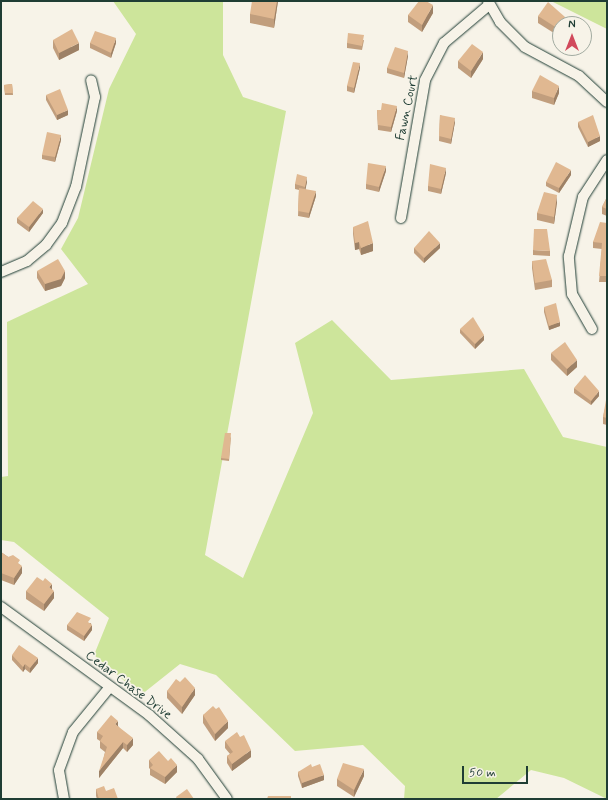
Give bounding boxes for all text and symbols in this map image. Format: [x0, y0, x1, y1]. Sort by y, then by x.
north arrow [552, 16, 592, 56]
text: N [568, 18, 576, 32]
street label: Fawn Court [393, 74, 423, 142]
street label: Cedar Chase Drive [82, 649, 174, 723]
scale bar [464, 758, 530, 784]
text: 50 m [469, 765, 496, 781]

